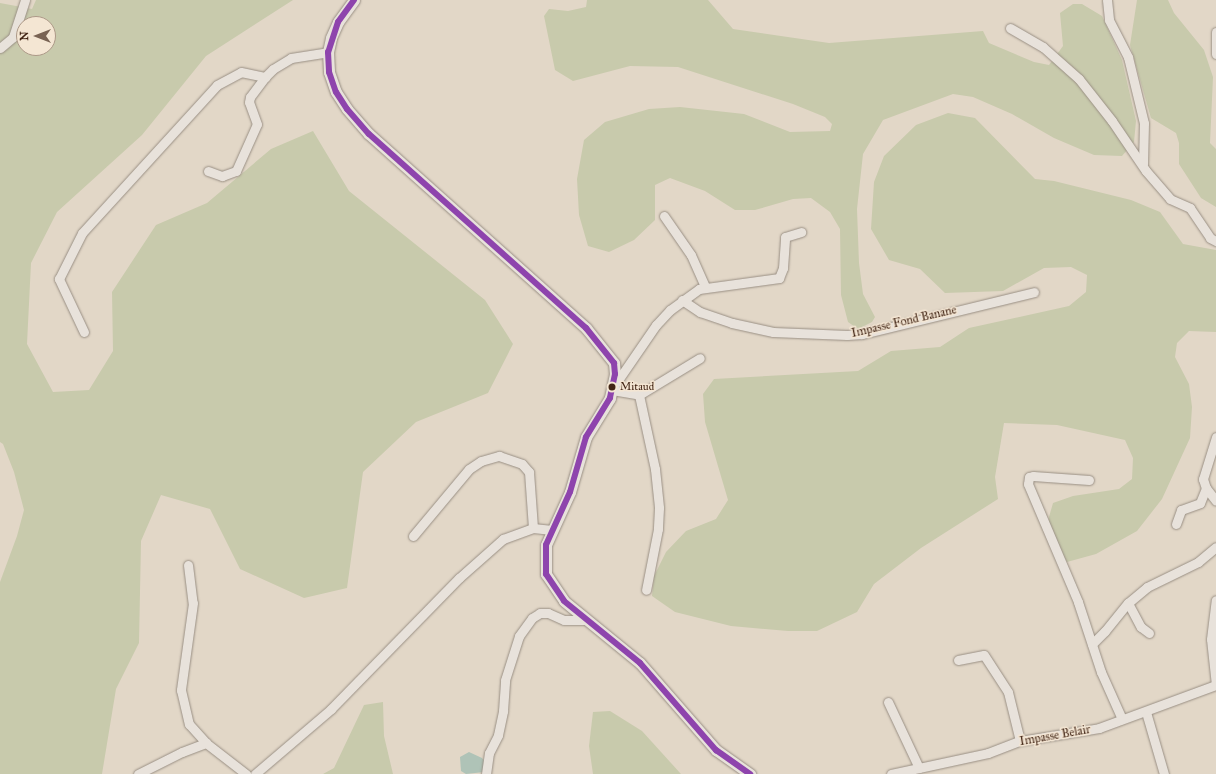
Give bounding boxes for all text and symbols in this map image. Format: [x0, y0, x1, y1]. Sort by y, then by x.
north arrow [16, 16, 56, 56]
text: N [18, 31, 31, 41]
street label: Impasse Fond Banane [850, 303, 958, 341]
place label: Mitaud [620, 380, 654, 394]
marker: Mitaud [607, 382, 617, 392]
street label: Impasse Belair [1018, 723, 1092, 749]

